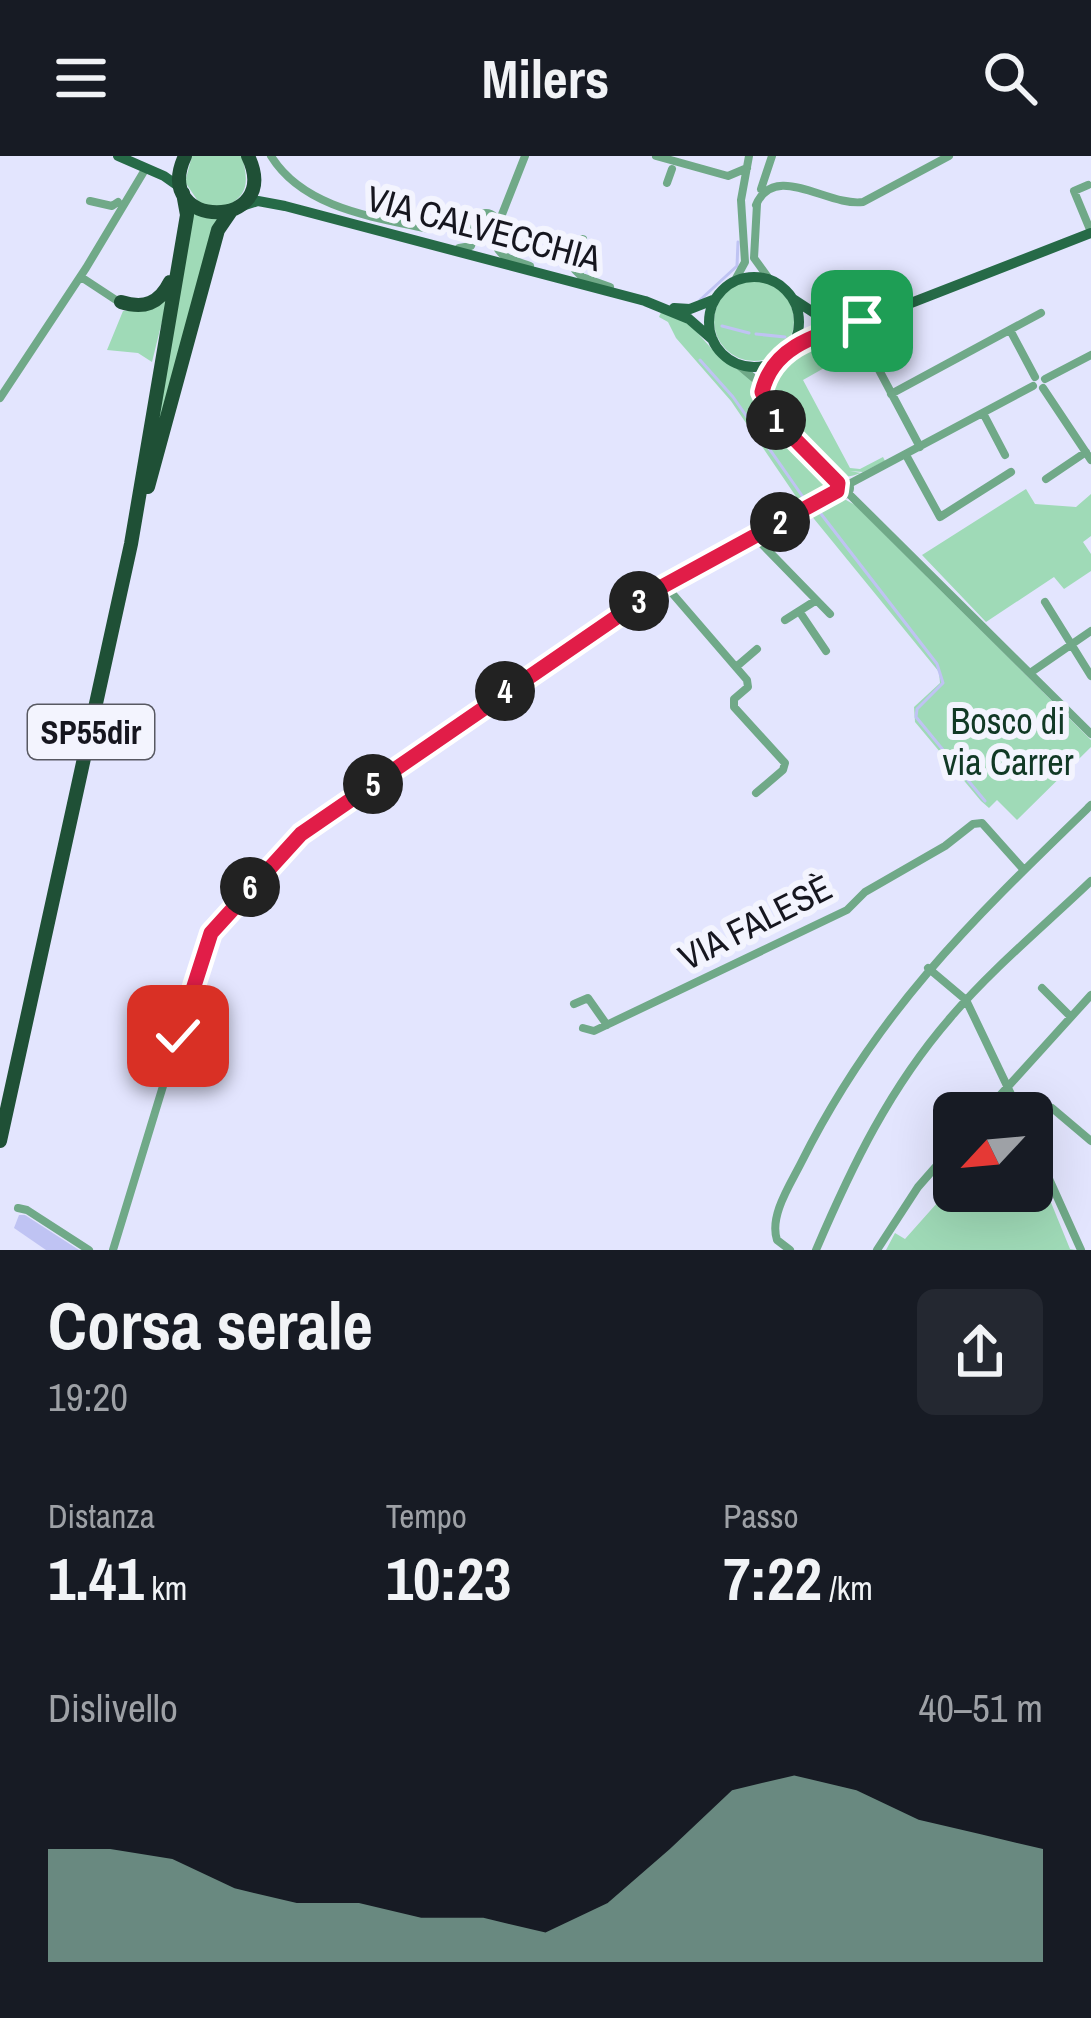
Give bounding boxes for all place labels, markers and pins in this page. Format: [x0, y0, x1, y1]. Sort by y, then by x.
pin [811, 270, 913, 372]
pin: 1 [746, 390, 806, 450]
pin: 2 [750, 492, 810, 552]
pin: 3 [609, 571, 669, 631]
pin: 4 [475, 661, 535, 721]
pin: 5 [343, 754, 403, 814]
pin: 6 [220, 857, 280, 917]
pin [127, 985, 229, 1087]

